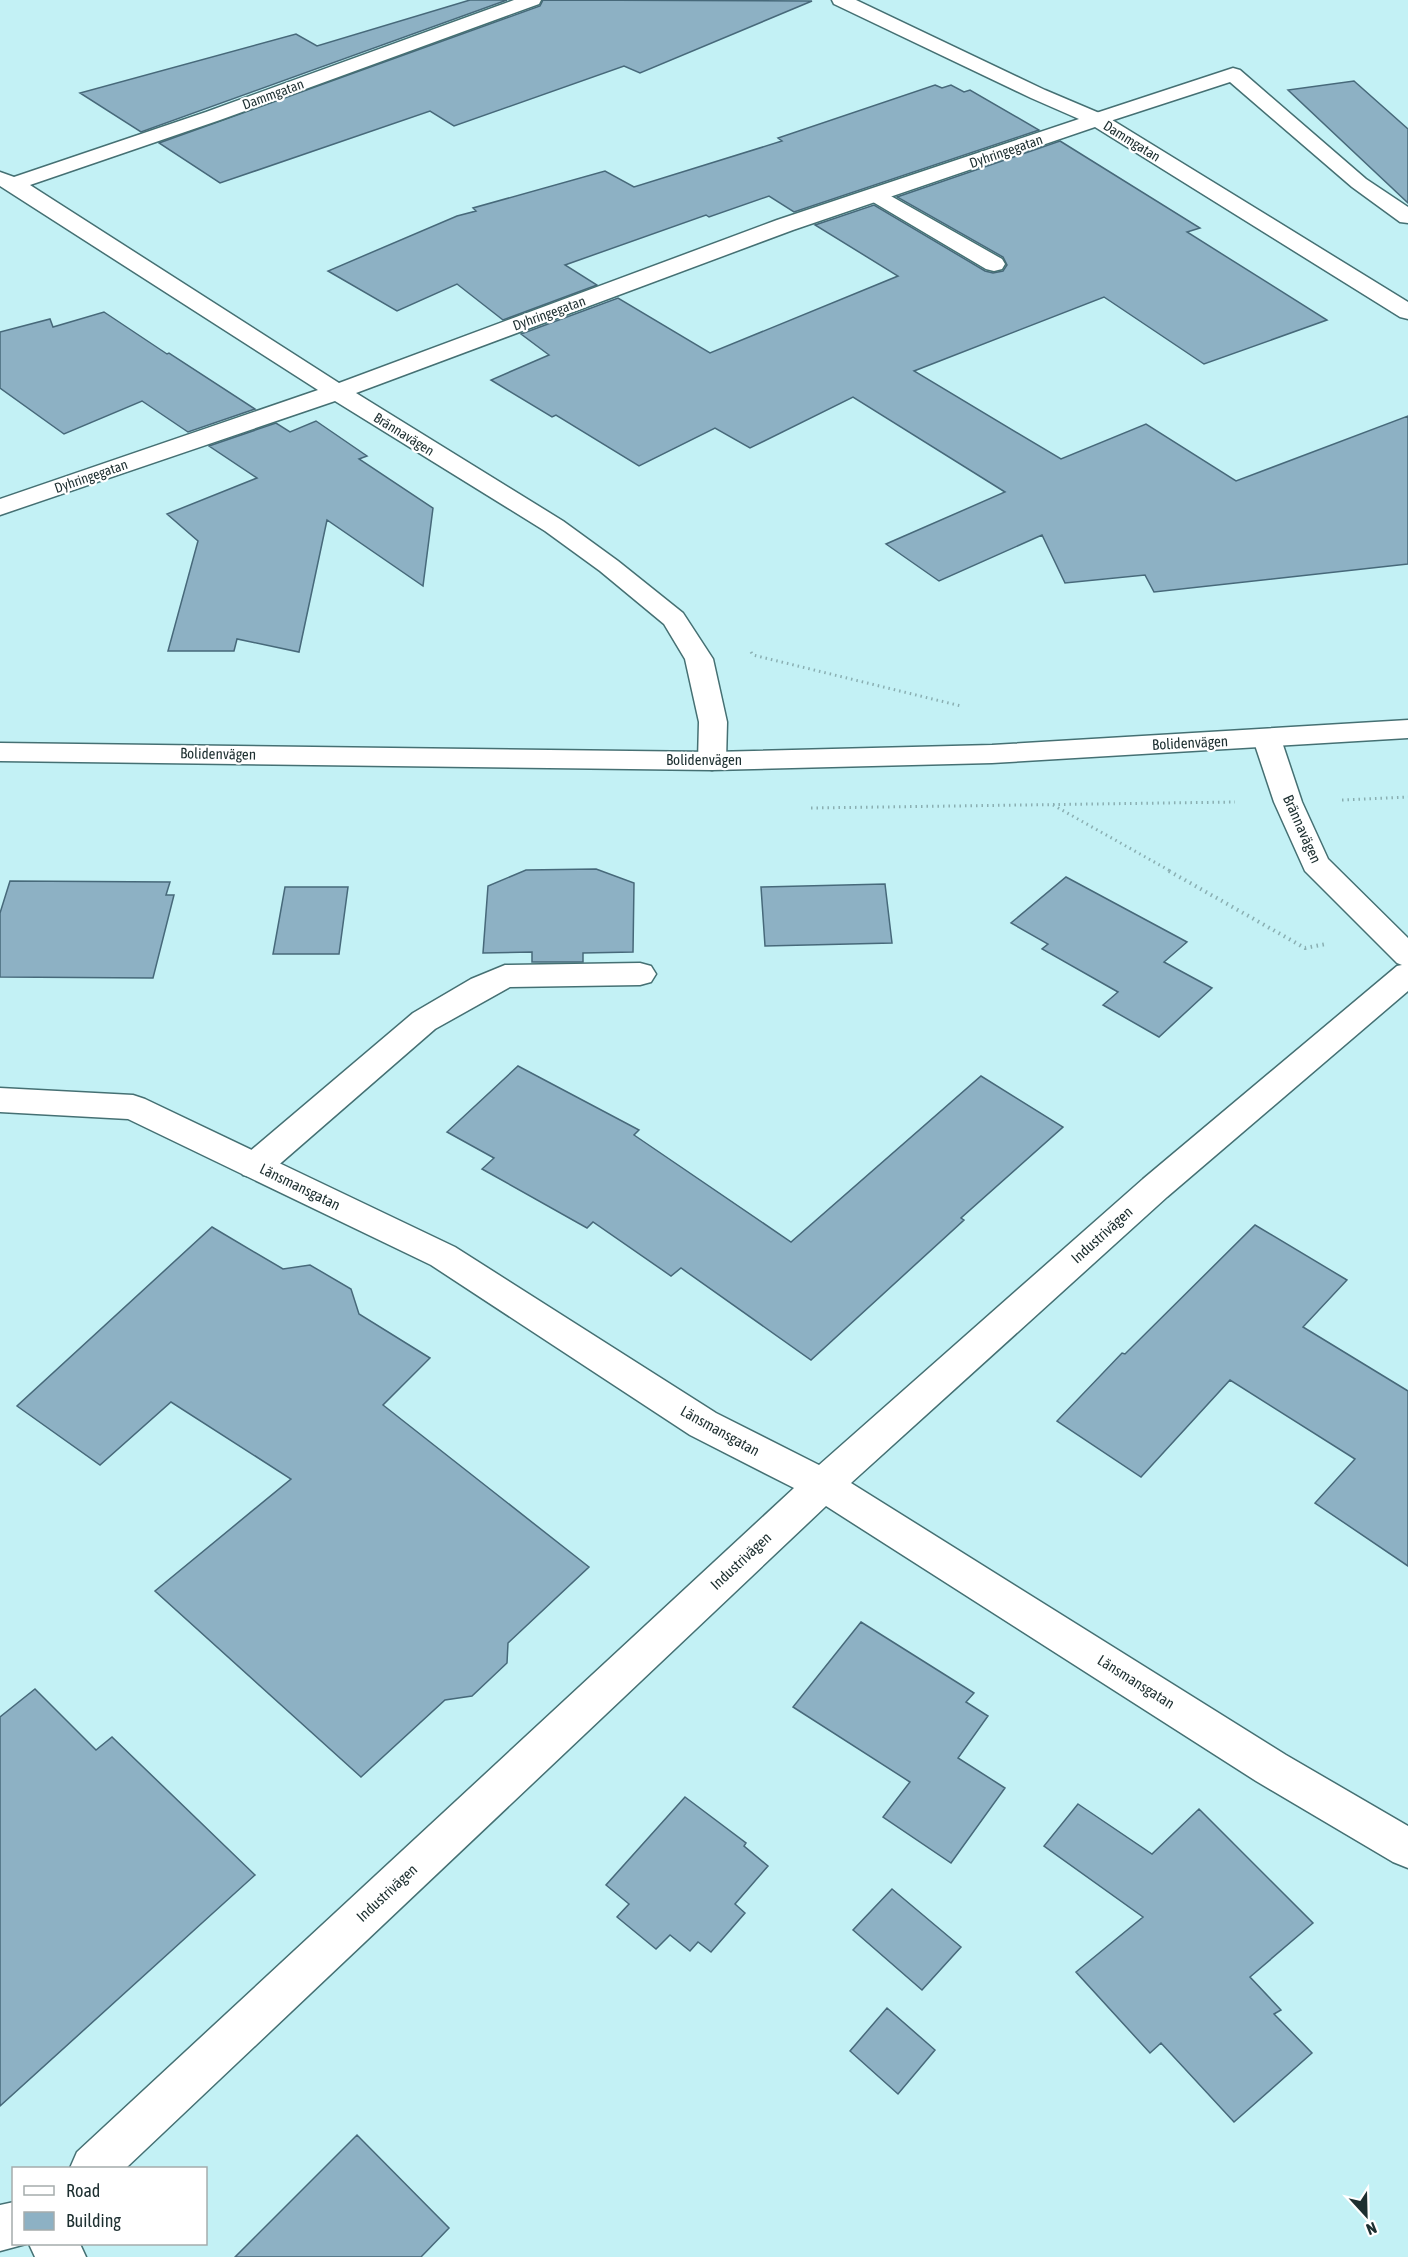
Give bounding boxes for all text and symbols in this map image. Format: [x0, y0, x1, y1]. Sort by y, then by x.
street label: Dammgatan [240, 76, 306, 112]
street label: Dammgatan [1101, 117, 1163, 165]
street label: Dyhringegatan [967, 131, 1045, 171]
street label: Dyhringegatan [510, 292, 588, 334]
street label: Brännavägen [371, 409, 437, 459]
street label: Dyhringegatan [52, 456, 130, 496]
street label: Bolidenvägen [1152, 732, 1228, 753]
street label: Bolidenvägen [180, 744, 256, 763]
street label: Bolidenvägen [666, 751, 742, 768]
street label: Brännavägen [1280, 792, 1325, 866]
street label: Länsmansgatan [257, 1160, 343, 1213]
street label: Industrivägen [1068, 1203, 1136, 1266]
street label: Länsmansgatan [678, 1402, 763, 1459]
street label: Industrivägen [707, 1528, 774, 1593]
street label: Länsmansgatan [1095, 1651, 1178, 1712]
street label: Industrivägen [353, 1860, 420, 1925]
legend [12, 2167, 207, 2245]
text: Road [66, 2180, 100, 2201]
north arrow [1336, 2185, 1396, 2245]
text: Building [66, 2210, 121, 2231]
text: N [1364, 2219, 1379, 2239]

